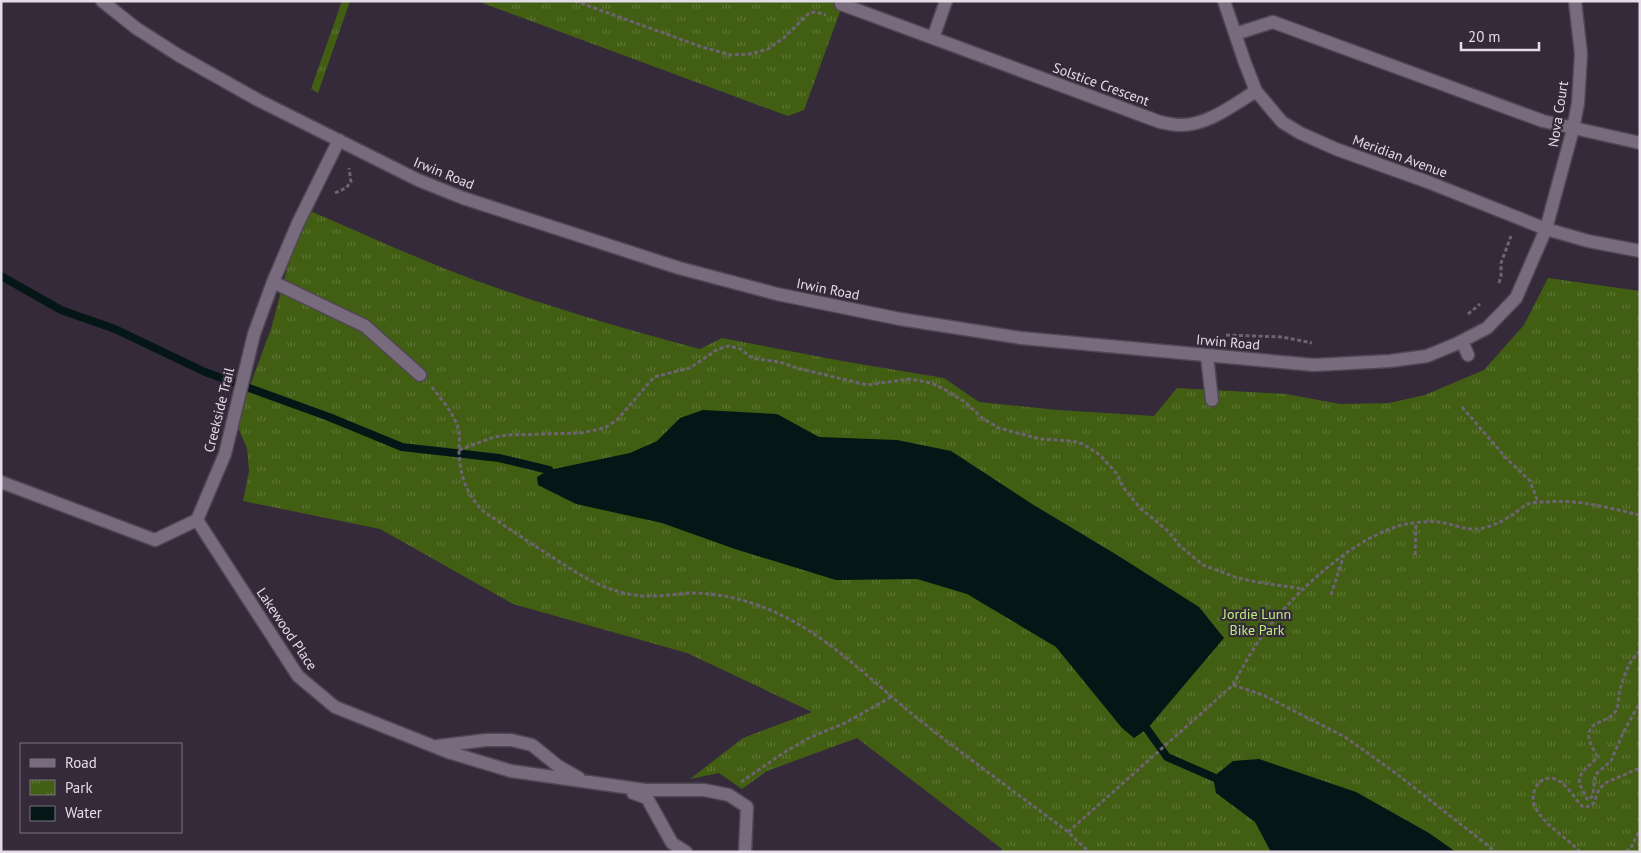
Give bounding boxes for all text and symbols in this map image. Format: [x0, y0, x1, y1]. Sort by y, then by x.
scale bar [1461, 20, 1538, 52]
text: 20 m [1468, 27, 1501, 46]
street label: Solstice Crescent [1050, 58, 1152, 110]
street label: Nova Court [1544, 79, 1572, 148]
street label: Meridian Avenue [1350, 131, 1450, 181]
street label: Irwin Road [411, 153, 477, 193]
street label: Irwin Road [795, 274, 861, 304]
street label: Irwin Road [1195, 330, 1261, 354]
street label: Creekside Trail [200, 366, 238, 454]
street label: Lakewood Place [253, 584, 321, 674]
park label: Jordie Lunn Bike Park [1222, 605, 1291, 639]
legend [20, 743, 182, 833]
text: Road [65, 753, 97, 772]
text: Park [65, 778, 93, 797]
text: Water [65, 803, 102, 822]

